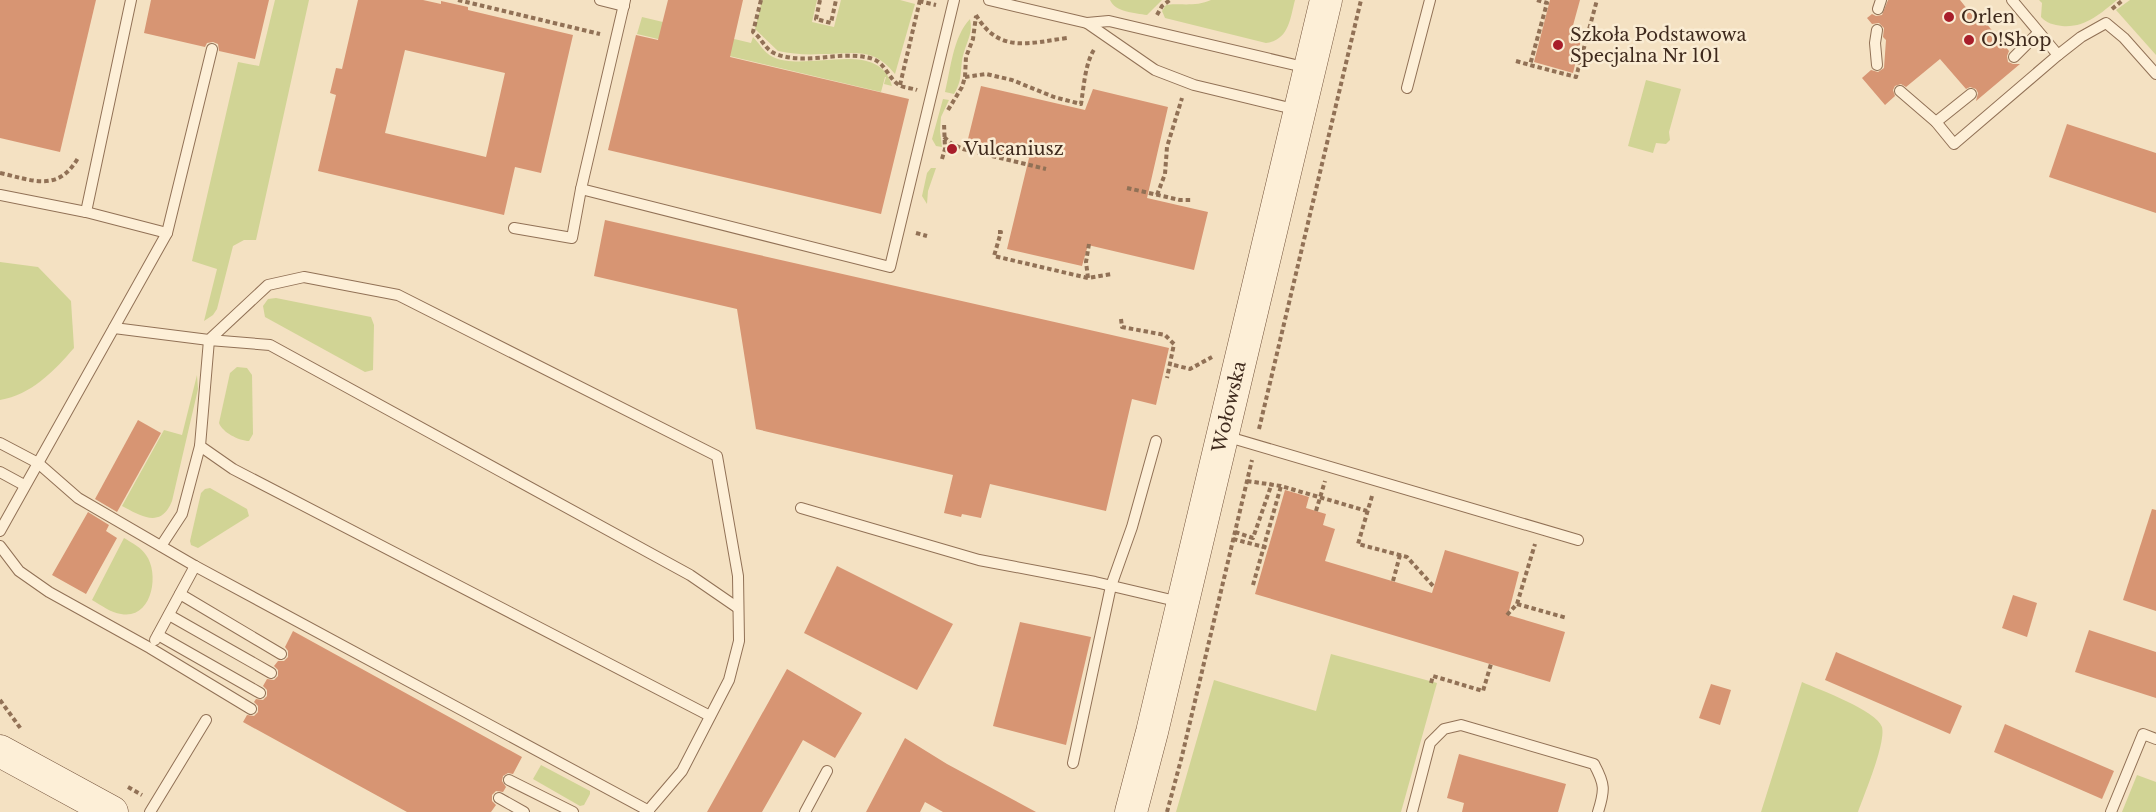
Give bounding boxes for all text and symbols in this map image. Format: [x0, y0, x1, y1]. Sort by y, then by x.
place label: Orlen [1961, 6, 2015, 28]
marker: Orlen [1942, 10, 1956, 24]
place label: Szkoła Podstawowa Specjalna Nr 101 [1570, 24, 1746, 67]
place label: O!Shop [1981, 29, 2052, 51]
marker: O!Shop [1962, 33, 1976, 47]
marker: Szkoła Podstawowa Specjalna Nr 101 [1551, 38, 1565, 52]
place label: Vulcaniusz [963, 138, 1064, 160]
marker: Vulcaniusz [945, 142, 959, 156]
street label: Wołowska [1208, 359, 1251, 456]

